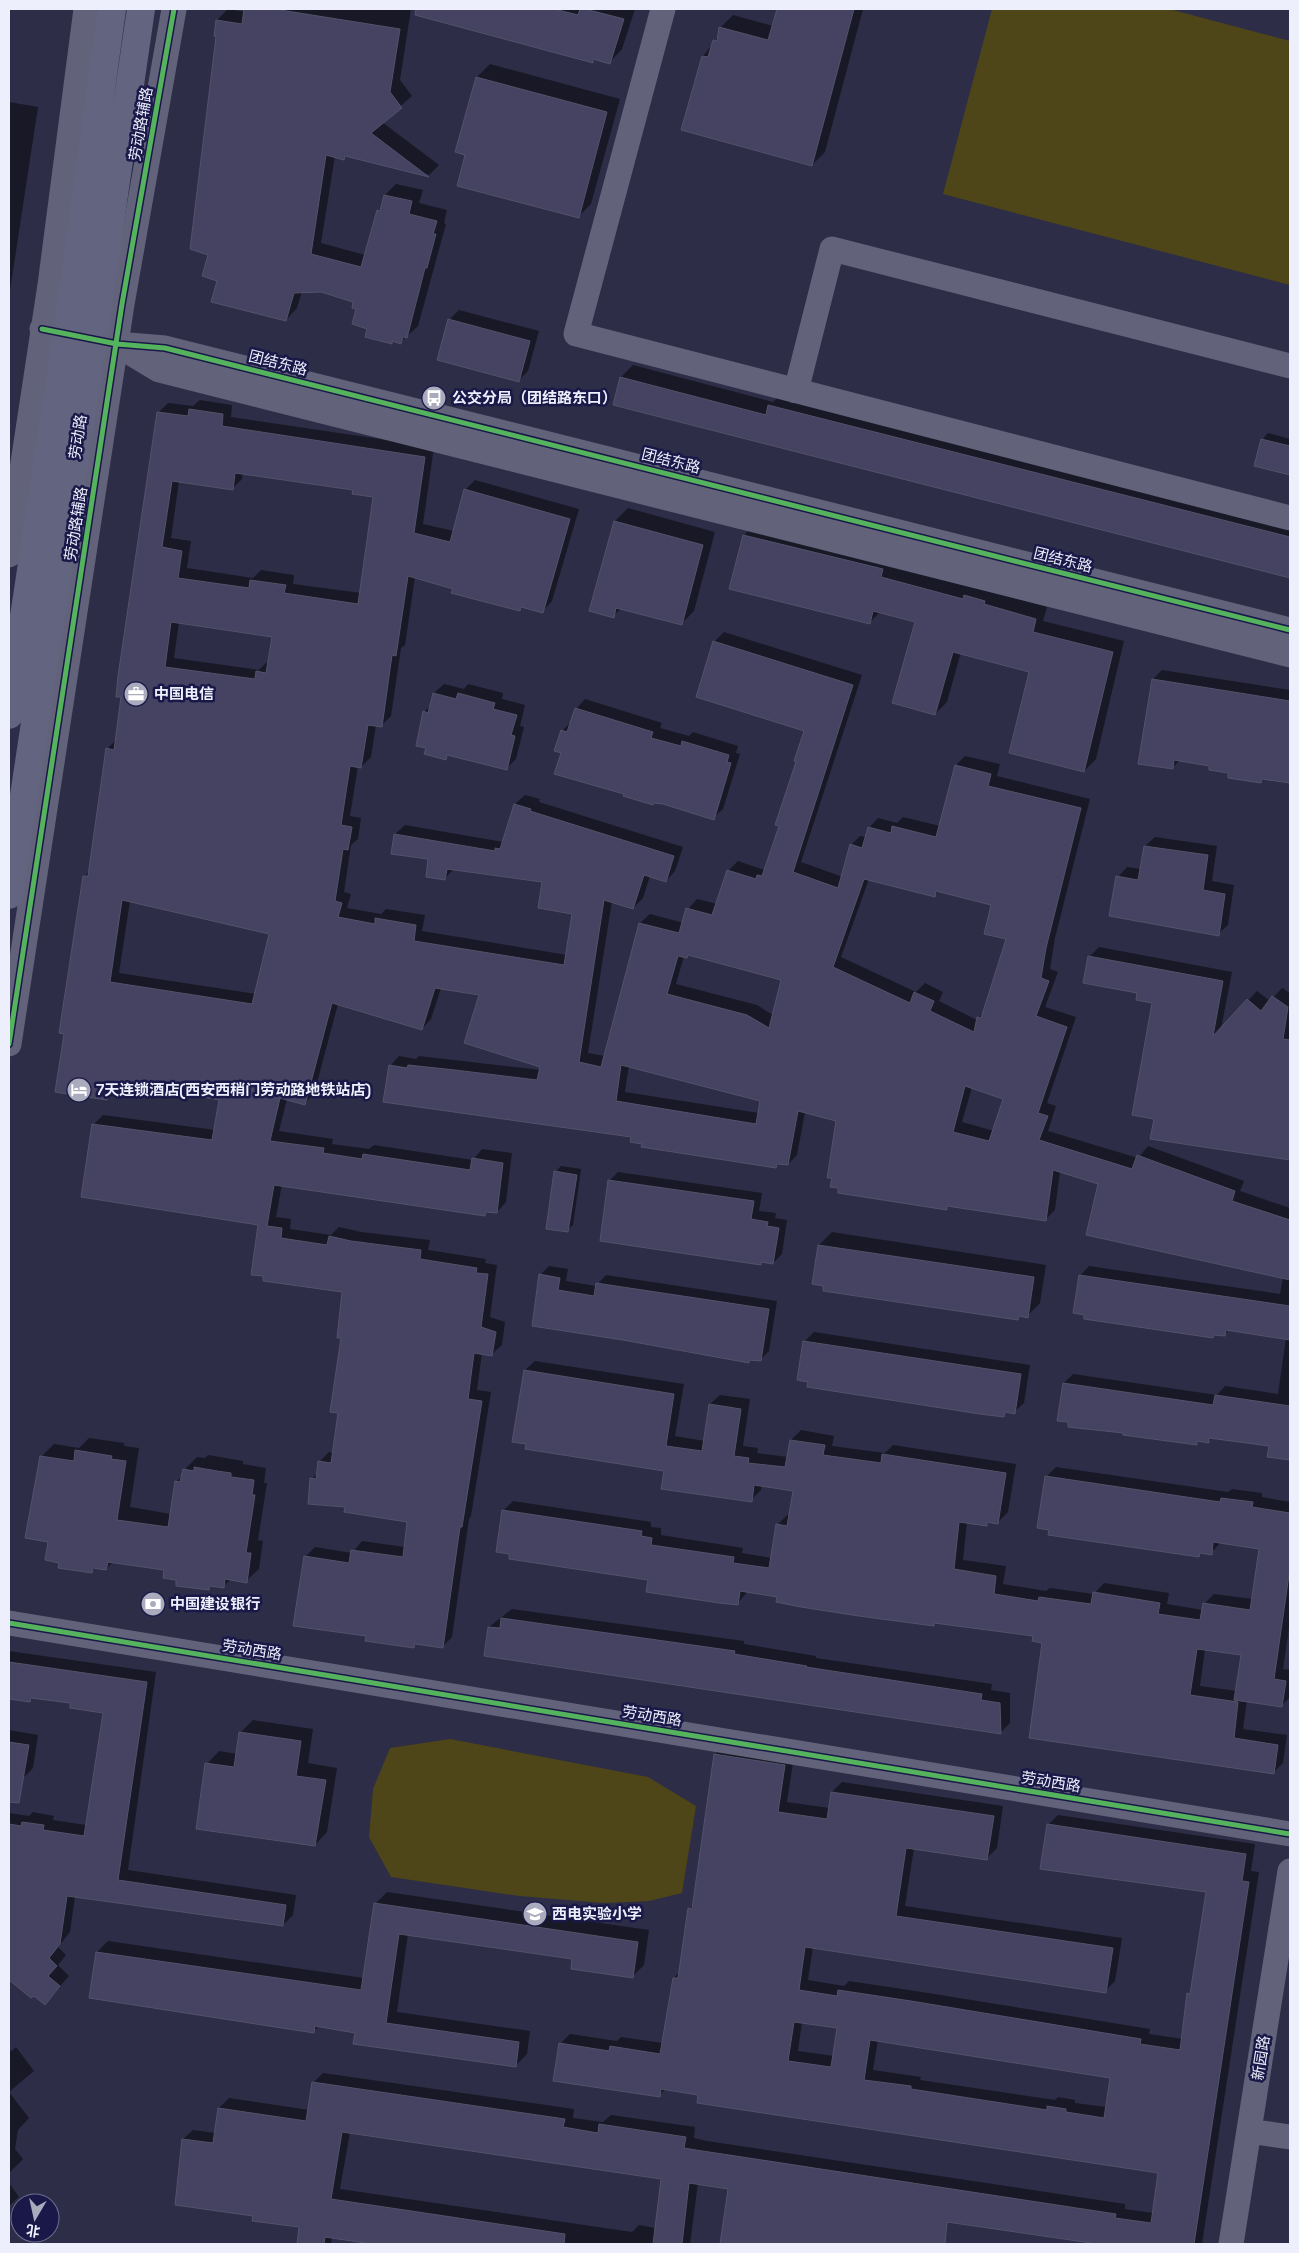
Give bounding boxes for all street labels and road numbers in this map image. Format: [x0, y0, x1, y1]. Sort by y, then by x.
street label: 劳动路辅路 [125, 85, 156, 163]
street label: 团结东路 [247, 346, 310, 379]
street label: 劳动路 [65, 413, 90, 461]
street label: 团结东路 [640, 444, 703, 477]
street label: 劳动路辅路 [60, 485, 91, 562]
street label: 团结东路 [1032, 543, 1095, 576]
street label: 劳动西路 [221, 1635, 283, 1664]
street label: 劳动西路 [621, 1701, 683, 1730]
street label: 劳动西路 [1020, 1767, 1082, 1796]
street label: 新园路 [1248, 2034, 1273, 2082]

